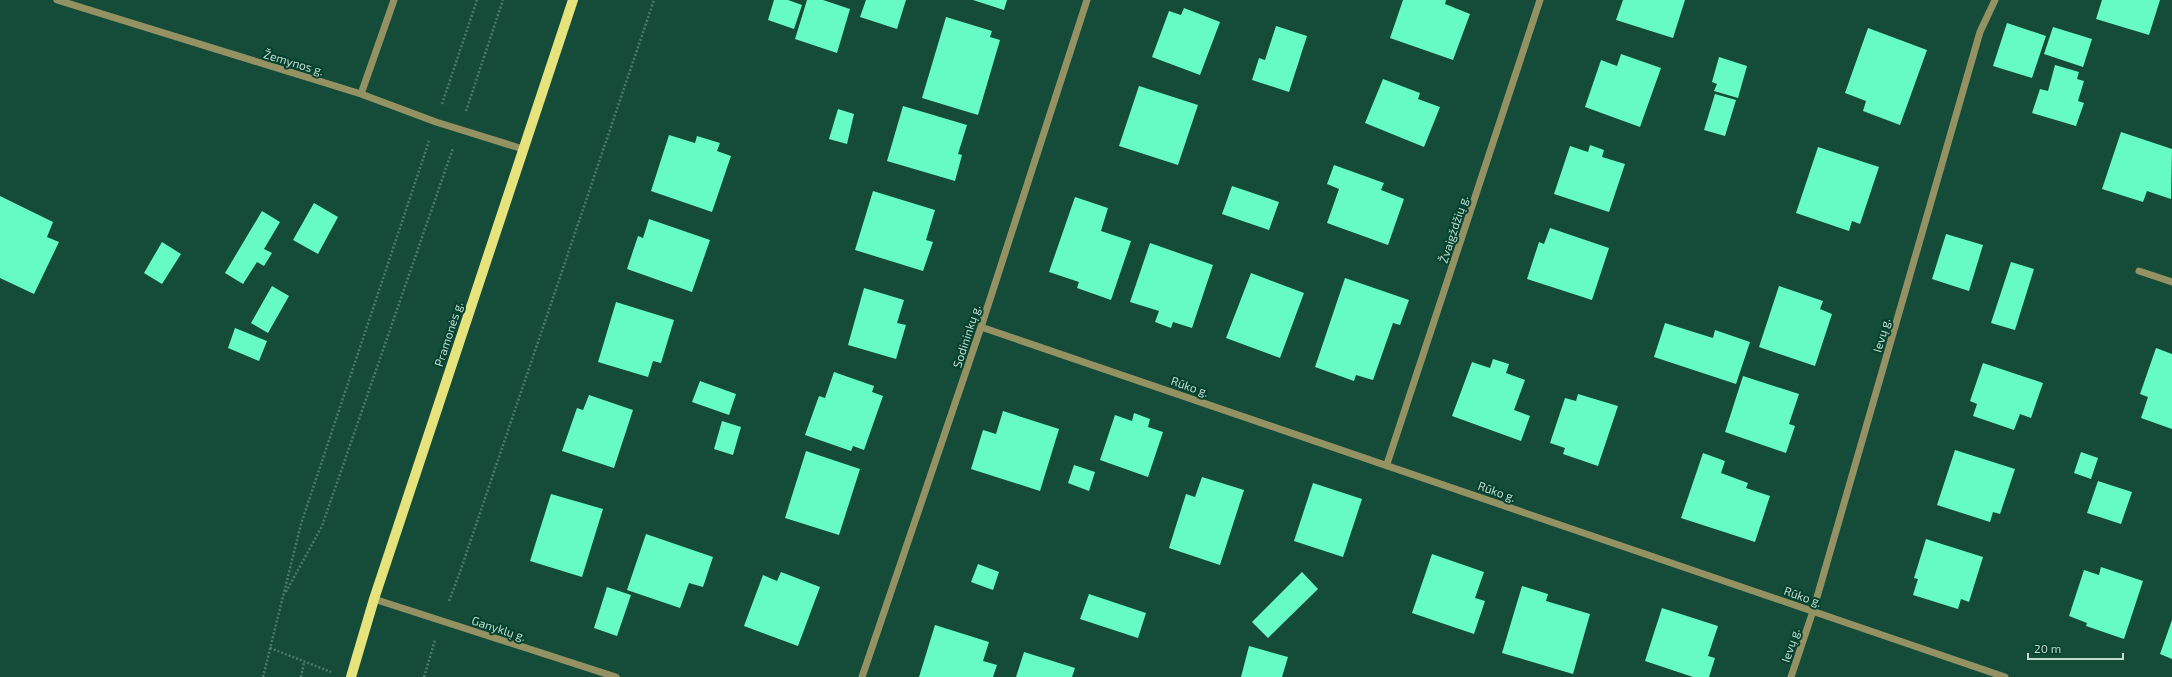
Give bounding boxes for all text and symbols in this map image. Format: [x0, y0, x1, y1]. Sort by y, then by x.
street label: Žemynos g. [262, 46, 326, 78]
street label: Žvaigždžių g. [1435, 193, 1471, 265]
street label: Pramonės g. [431, 300, 465, 368]
street label: Sodininkų g. [949, 303, 983, 369]
street label: Ievų g. [1869, 316, 1893, 354]
street label: Rūko g. [1169, 373, 1211, 399]
street label: Rūko g. [1476, 478, 1518, 504]
street label: Rūko g. [1782, 583, 1824, 609]
street label: Ganyklų g. [470, 613, 528, 643]
street label: Ievų g. [1778, 626, 1802, 664]
scale bar [2028, 635, 2123, 661]
text: 20 m [2034, 641, 2061, 655]

